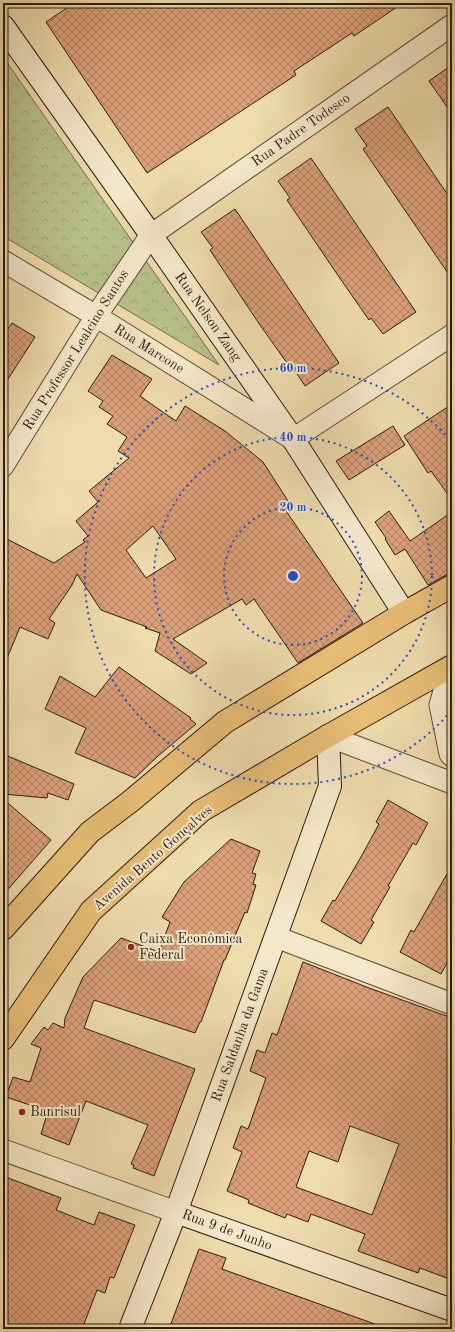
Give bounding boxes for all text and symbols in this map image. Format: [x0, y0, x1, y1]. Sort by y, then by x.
street label: Rua Padre Todesco [249, 91, 353, 169]
street label: Rua Professor Lealcino Santos [21, 267, 131, 433]
street label: Rua Nelson Zang [172, 270, 244, 364]
street label: Rua Marcone [111, 322, 187, 376]
text: 60 m [280, 363, 307, 375]
text: 40 m [280, 432, 307, 444]
text: 20 m [280, 502, 307, 514]
centre of rings [286, 569, 300, 583]
street label: Avenida Bento Gonçalves [91, 803, 215, 913]
place label: Caixa Econômica Federal [139, 932, 242, 962]
marker: Caixa Econômica Federal [126, 942, 136, 952]
street label: Rua Saldanha da Gama [209, 966, 271, 1104]
place label: Banrisul [30, 1105, 81, 1119]
marker: Banrisul [17, 1107, 27, 1117]
street label: Rua 9 de Junho [180, 1207, 274, 1253]

